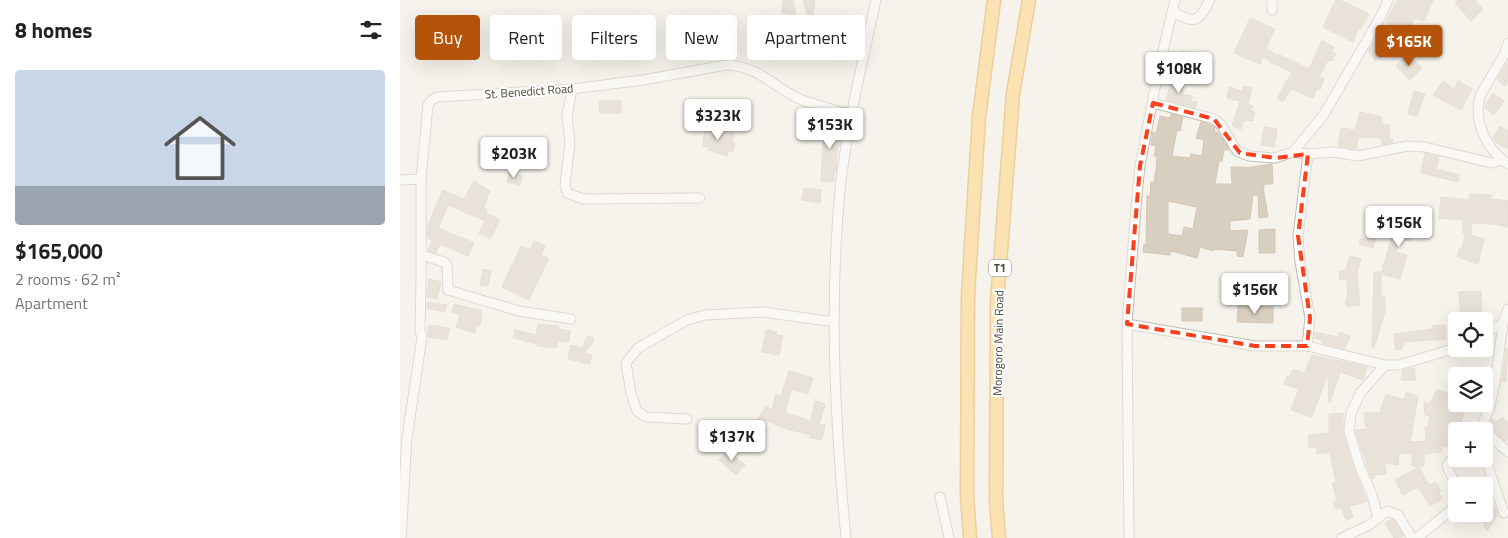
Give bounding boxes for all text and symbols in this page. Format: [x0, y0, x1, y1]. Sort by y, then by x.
text: 8 homes [15, 14, 92, 46]
chip: Buy [415, 15, 480, 60]
chip: Rent [490, 15, 562, 60]
chip: Filters [572, 15, 656, 60]
chip: New [666, 15, 737, 60]
chip: Apartment [747, 15, 865, 60]
icon: filters [357, 16, 385, 44]
pin: $165K [1374, 24, 1444, 67]
text: $165K [1386, 29, 1432, 53]
pin: $108K [1144, 52, 1214, 94]
text: $108K [1156, 56, 1202, 80]
street label: St. Benedict Road [484, 78, 574, 104]
pin: $323K [683, 98, 753, 141]
icon: home [155, 103, 245, 193]
text: $323K [695, 103, 741, 127]
pin: $153K [795, 108, 865, 150]
text: $153K [807, 112, 853, 136]
pin: $203K [479, 136, 549, 179]
text: $203K [491, 141, 537, 165]
pin: $156K [1364, 206, 1434, 248]
text: $156K [1376, 210, 1422, 234]
text: $165,000 [15, 235, 103, 267]
road number: T1 [989, 260, 1011, 276]
text: 2 rooms · 62 m² [15, 267, 120, 291]
pin: $156K [1220, 272, 1290, 315]
text: $156K [1232, 277, 1278, 301]
street label: Morogoro Main Road [988, 290, 1008, 396]
text: Apartment [15, 291, 88, 315]
map controls [1448, 312, 1493, 522]
button: locate [1448, 312, 1493, 357]
button: layers [1448, 367, 1493, 412]
pin: $137K [697, 420, 767, 462]
button: + [1448, 422, 1493, 467]
text: $137K [709, 424, 755, 448]
button: − [1448, 477, 1493, 522]

